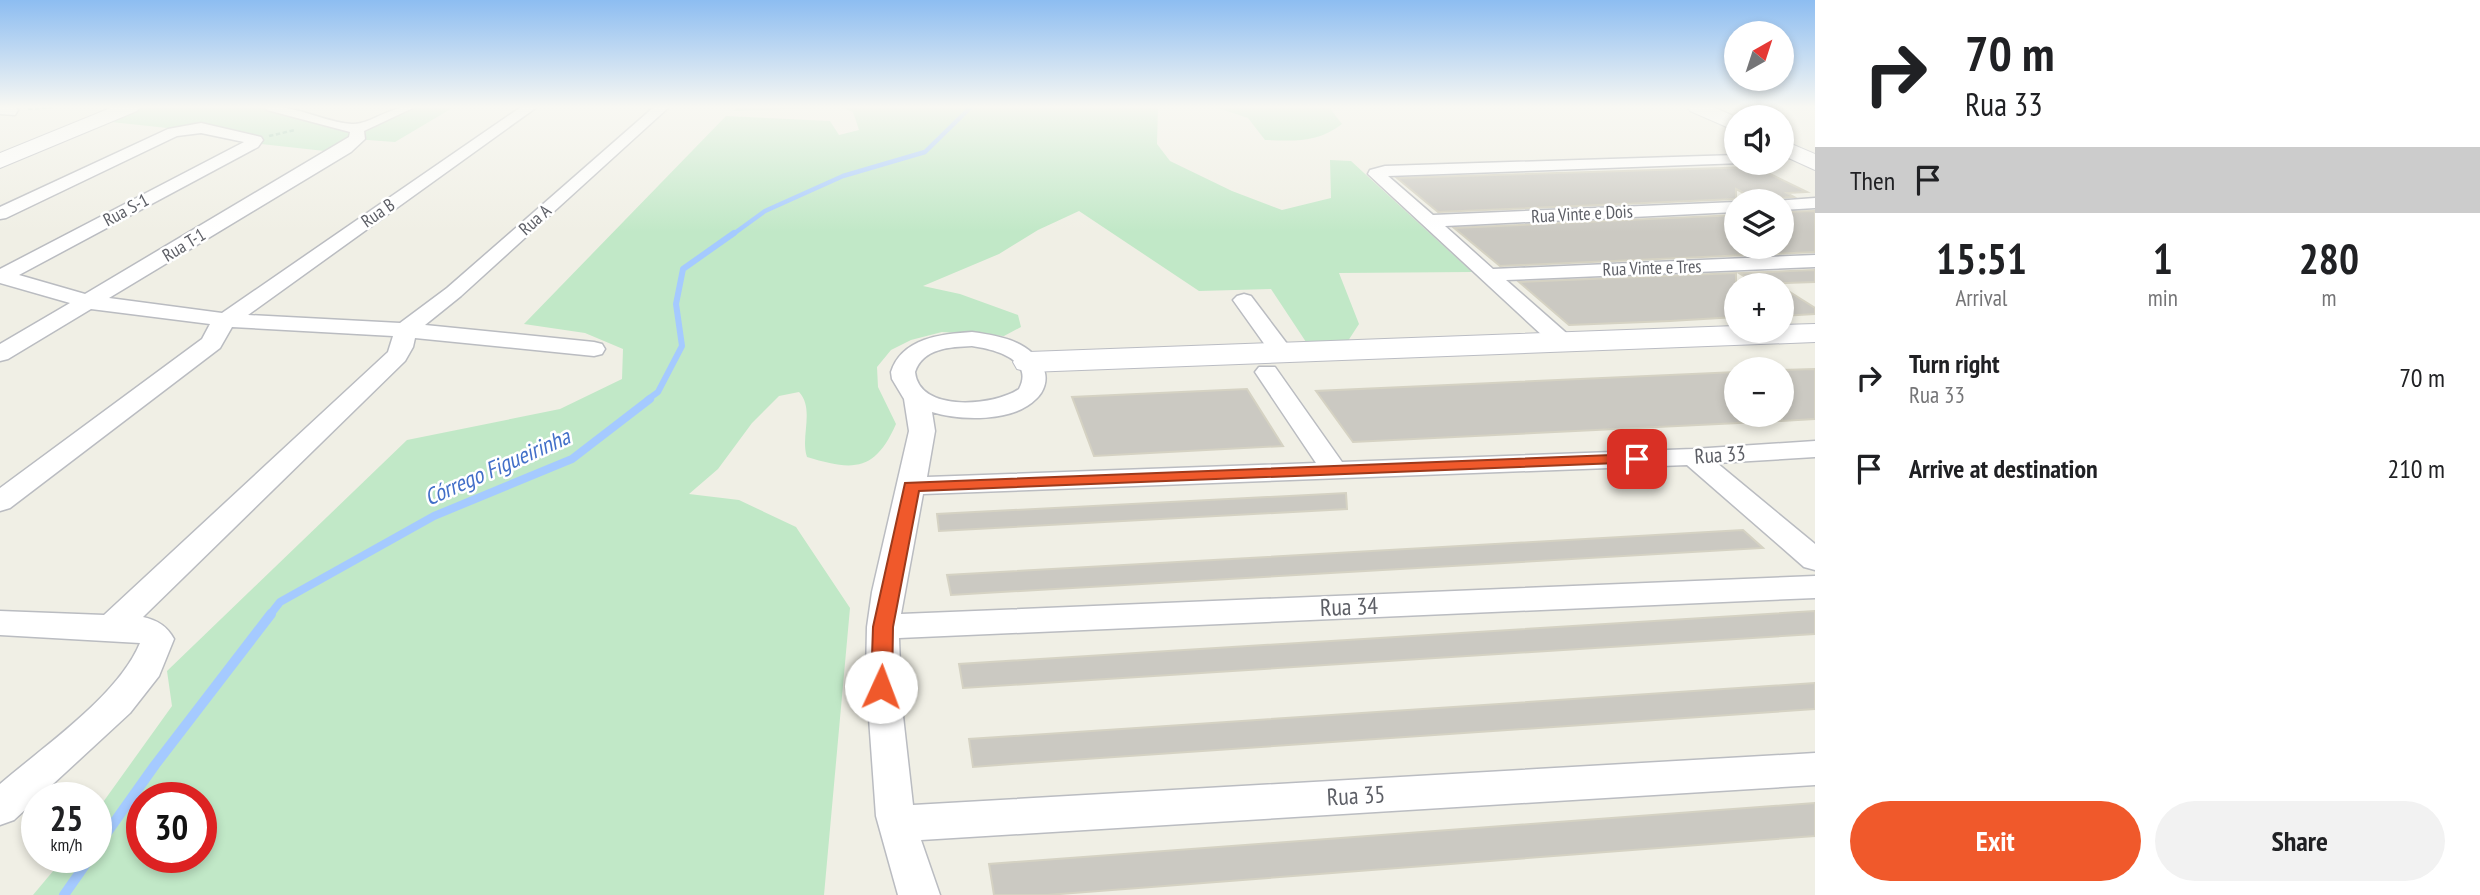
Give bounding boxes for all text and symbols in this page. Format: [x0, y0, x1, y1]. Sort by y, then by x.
north arrow [1724, 21, 1794, 91]
map controls [1724, 21, 1794, 427]
text: 70 m [1965, 21, 2054, 85]
icon: right [1850, 28, 1941, 119]
text: Rua 33 [1965, 83, 2043, 125]
button: sound [1724, 105, 1794, 175]
icon: arrive [1909, 161, 1947, 199]
text: Then [1850, 164, 1895, 197]
street label: Rua S-1 [99, 188, 153, 231]
button: layers [1724, 189, 1794, 259]
street label: Rua B [356, 193, 399, 232]
street label: Rua A [514, 199, 556, 240]
street label: Rua Vinte e Dois [1531, 199, 1633, 228]
street label: Rua T-1 [158, 223, 210, 266]
text: 15:51 [1936, 231, 2027, 286]
text: 1 [2153, 231, 2173, 286]
text: 280 [2299, 231, 2359, 286]
street label: Rua Vinte e Tres [1602, 254, 1702, 281]
button: + [1724, 273, 1794, 343]
text: Arrival [1955, 283, 2007, 312]
text: min [2148, 283, 2178, 312]
text: m [2321, 283, 2336, 312]
text: Turn right [1909, 347, 2000, 380]
button: − [1724, 357, 1794, 427]
icon: right [1850, 359, 1888, 397]
text: 70 m [2399, 361, 2445, 394]
text: Rua 33 [1909, 380, 1965, 409]
water label: Córrego Figueirinha [420, 421, 576, 512]
pin [1607, 429, 1667, 489]
street label: Rua 33 [1694, 439, 1746, 470]
icon: arrive [1618, 440, 1656, 478]
icon: arrive [1850, 450, 1888, 488]
text: Arrive at destination [1909, 452, 2098, 485]
text: 210 m [2387, 452, 2445, 485]
street label: Rua 34 [1319, 590, 1379, 623]
position arrow [844, 650, 918, 724]
street label: Rua 35 [1326, 778, 1386, 813]
speed limit sign: 30 [126, 782, 217, 873]
text: 25 [50, 795, 83, 841]
button: Exit [1850, 801, 2141, 881]
button: Share [2155, 801, 2445, 881]
text: km/h [51, 833, 82, 856]

